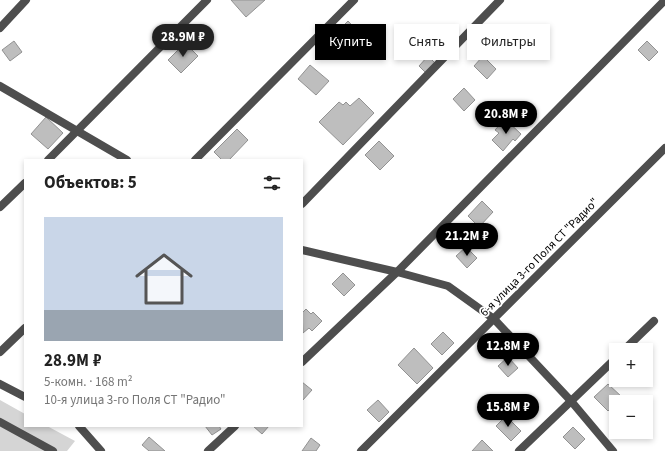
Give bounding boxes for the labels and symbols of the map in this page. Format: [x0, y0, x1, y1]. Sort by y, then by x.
pin: 28.9M ₽ [146, 24, 220, 58]
pin: 20.8M ₽ [469, 101, 543, 135]
street label: 6-я улица 3-го Поля СТ "Радио" [476, 194, 602, 320]
pin: 21.2M ₽ [430, 223, 504, 257]
pin: 12.8M ₽ [471, 333, 545, 367]
pin: 15.8M ₽ [471, 394, 545, 428]

